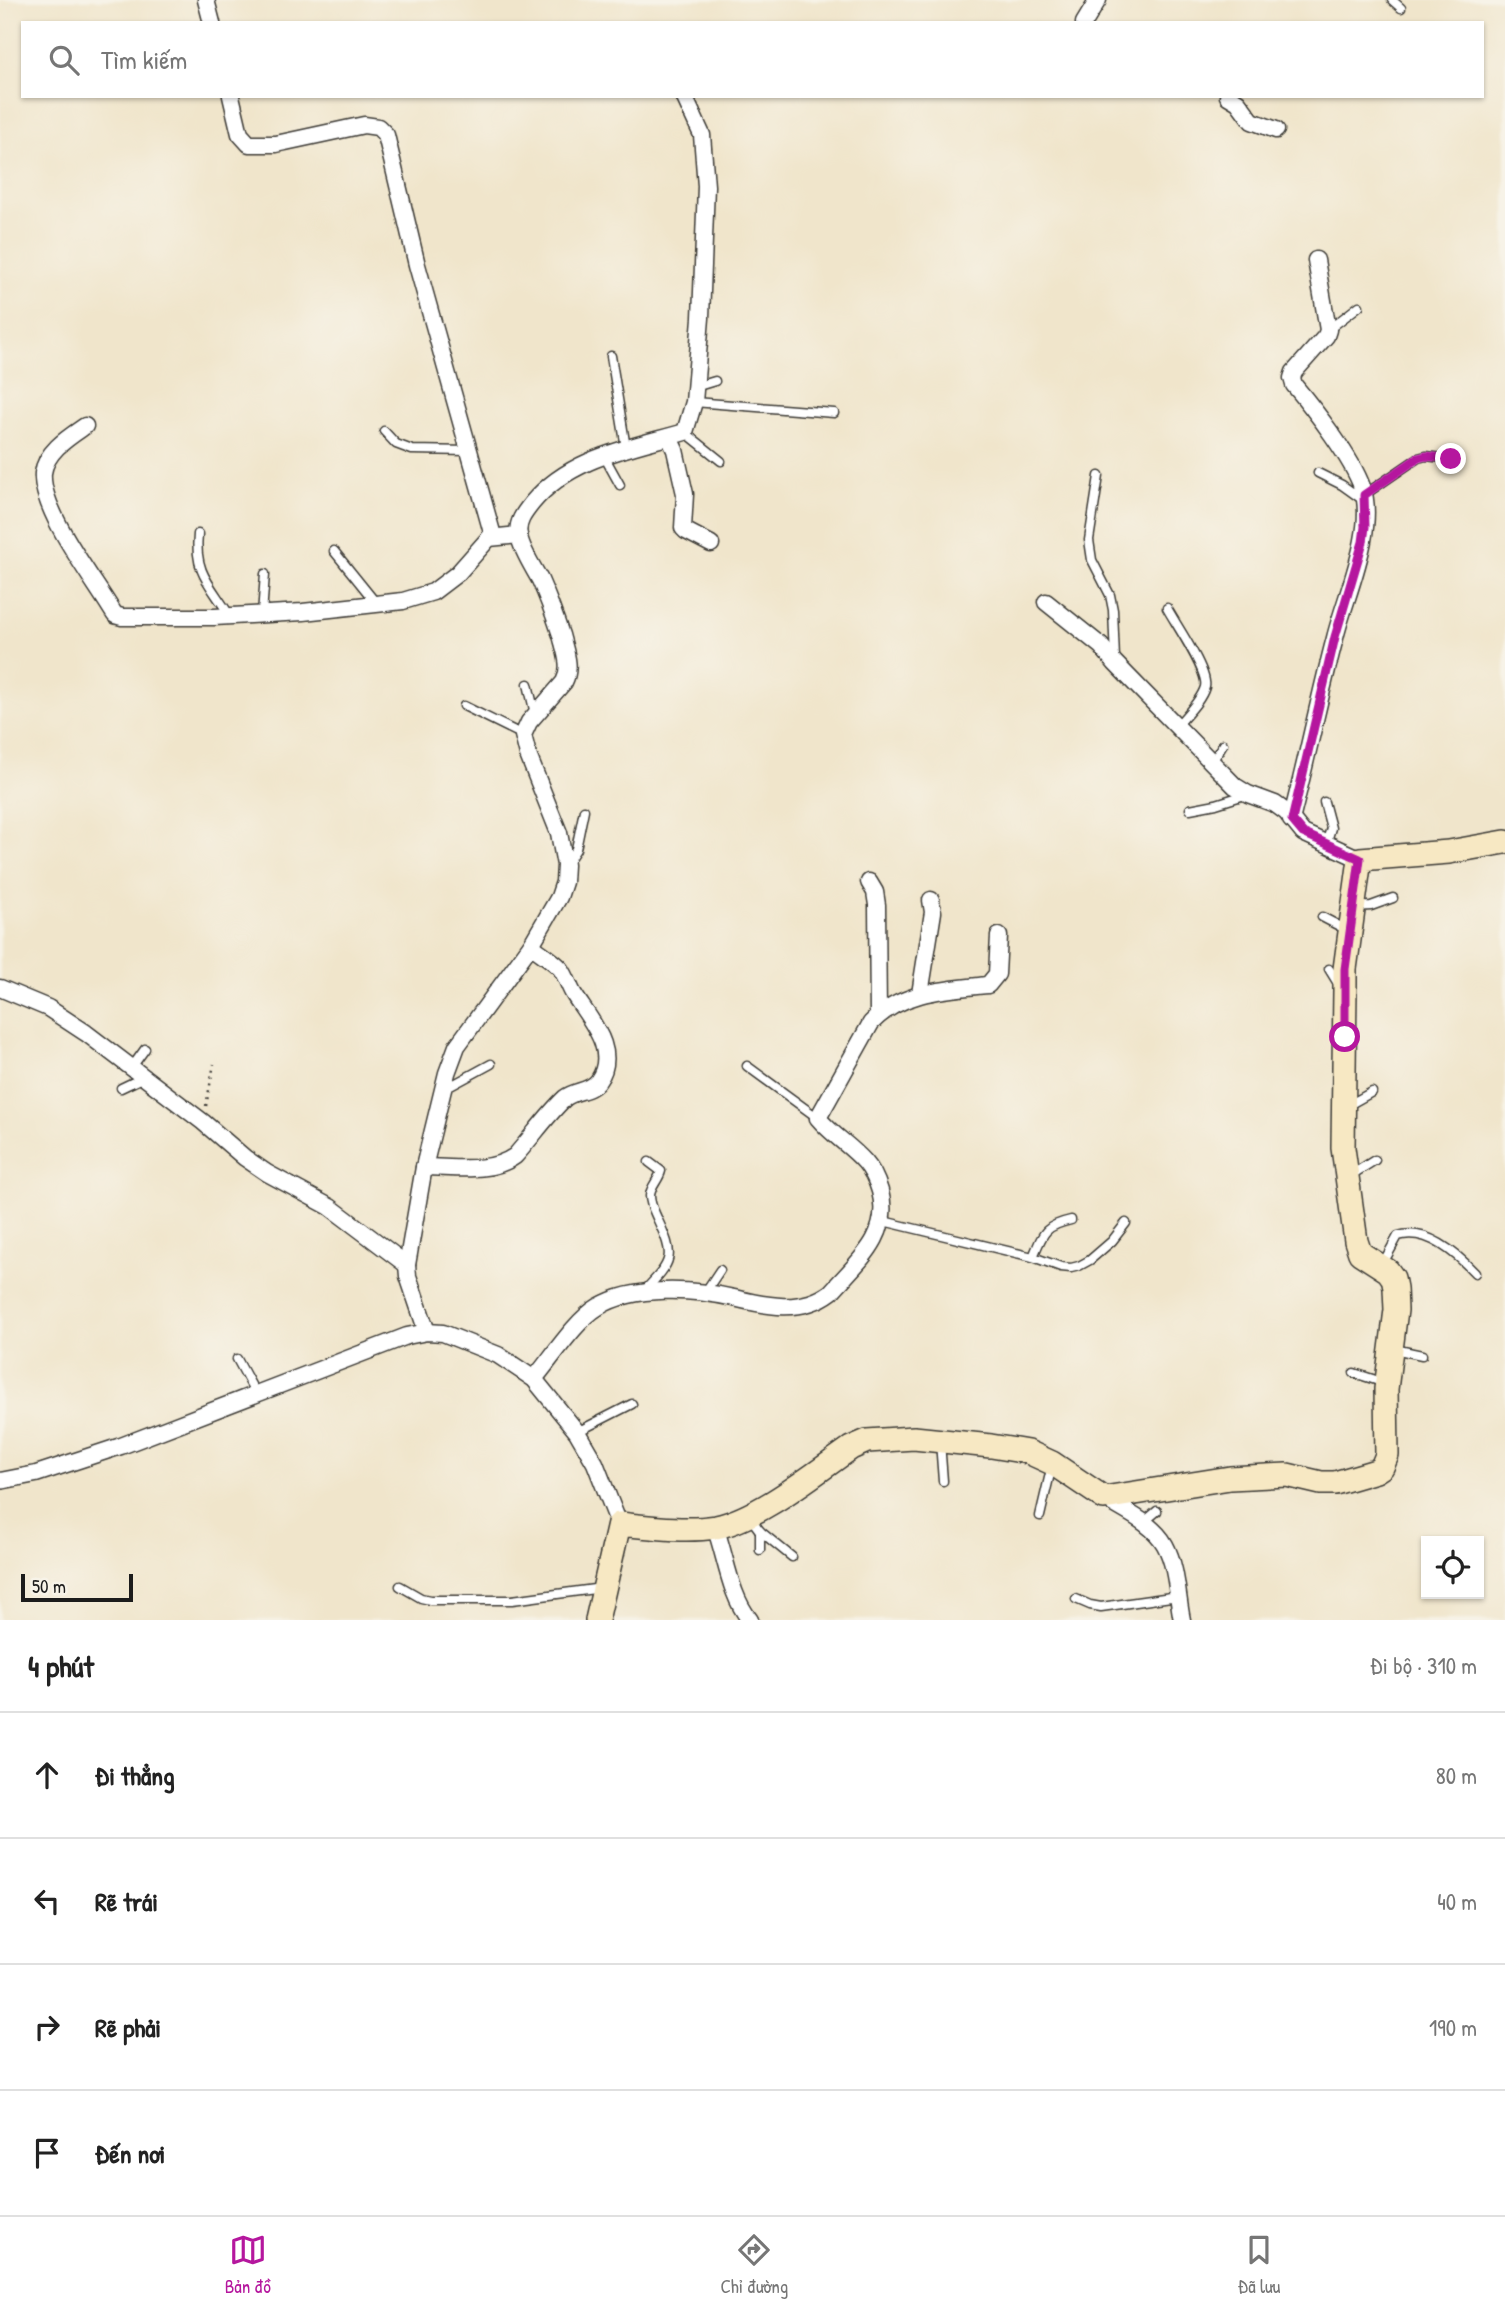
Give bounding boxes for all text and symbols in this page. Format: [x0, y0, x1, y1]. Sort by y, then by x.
search box [21, 21, 1484, 98]
icon: search [45, 41, 83, 79]
text: Tìm kiếm [101, 42, 187, 77]
route end [1435, 443, 1466, 474]
route start [1329, 1021, 1360, 1052]
map controls [1421, 1536, 1484, 1599]
button: locate [1421, 1536, 1484, 1599]
scale bar [21, 1571, 133, 1603]
text: 50 m [32, 1573, 66, 1599]
text: 4 phút [28, 1646, 94, 1686]
text: Đi bộ · 310 m [1370, 1650, 1477, 1681]
icon: ahead [28, 1756, 66, 1794]
text: Đi thẳng [95, 1758, 174, 1793]
text: 80 m [1436, 1760, 1477, 1791]
icon: left [28, 1882, 66, 1920]
text: Rẽ trái [95, 1884, 158, 1919]
text: 40 m [1437, 1886, 1477, 1917]
icon: right [28, 2008, 66, 2046]
text: Rẽ phải [95, 2010, 161, 2045]
text: 190 m [1429, 2012, 1477, 2043]
icon: arrive [28, 2134, 66, 2172]
text: Đến nơi [95, 2136, 165, 2171]
tab: Bản đồ [225, 2231, 271, 2299]
tab: Chỉ đường [720, 2231, 788, 2299]
tab: Đã lưu [1238, 2231, 1280, 2299]

